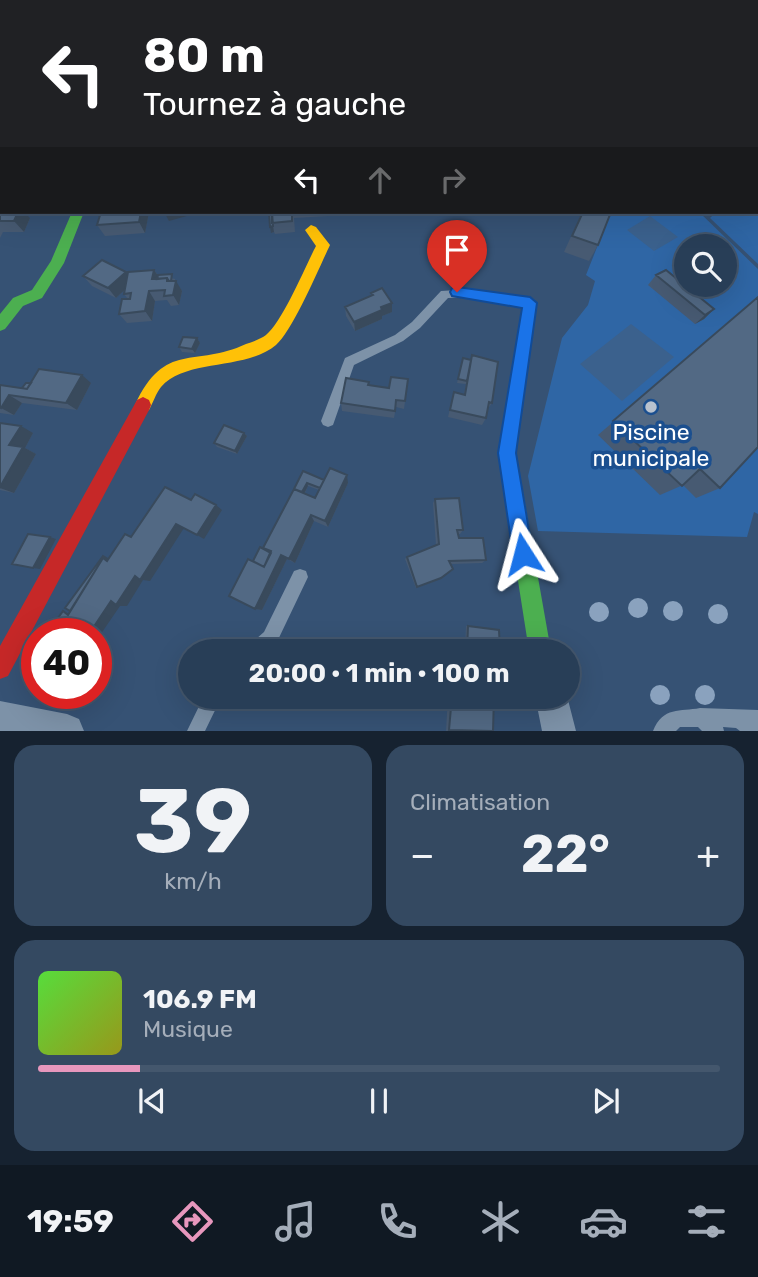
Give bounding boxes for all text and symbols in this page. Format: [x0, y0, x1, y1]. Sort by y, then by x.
text: 80 m [143, 26, 265, 84]
icon: left [28, 28, 119, 119]
text: Tournez à gauche [143, 85, 406, 123]
icon: left [288, 161, 326, 199]
icon: ahead [361, 161, 399, 199]
icon: right [434, 161, 472, 199]
pin [427, 220, 487, 292]
icon: arrive [438, 231, 476, 269]
map controls [674, 234, 737, 297]
button: search [674, 234, 737, 297]
marker: Piscine municipale [643, 399, 659, 415]
place label: Piscine municipale [593, 418, 709, 472]
position arrow [486, 517, 560, 591]
speed limit sign: 40 [21, 618, 112, 709]
text: 20:00 · 1 min · 100 m [249, 658, 509, 689]
text: 39 [134, 767, 252, 875]
text: Climatisation [410, 788, 550, 816]
text: 22° [521, 823, 610, 885]
text: − [410, 832, 435, 878]
text: + [696, 832, 720, 878]
text: km/h [164, 867, 222, 895]
text: 106.9 FM [143, 984, 257, 1015]
text: Musique [143, 1015, 233, 1043]
icon: previous [133, 1082, 171, 1120]
icon: pause [360, 1082, 398, 1120]
icon: next [587, 1082, 625, 1120]
icon: directions [168, 1197, 217, 1246]
icon: music [271, 1197, 320, 1246]
icon: phone [373, 1197, 422, 1246]
icon: climate [476, 1197, 525, 1246]
icon: car [579, 1197, 628, 1246]
icon: filters [682, 1197, 731, 1246]
text: 19:59 [27, 1202, 114, 1240]

